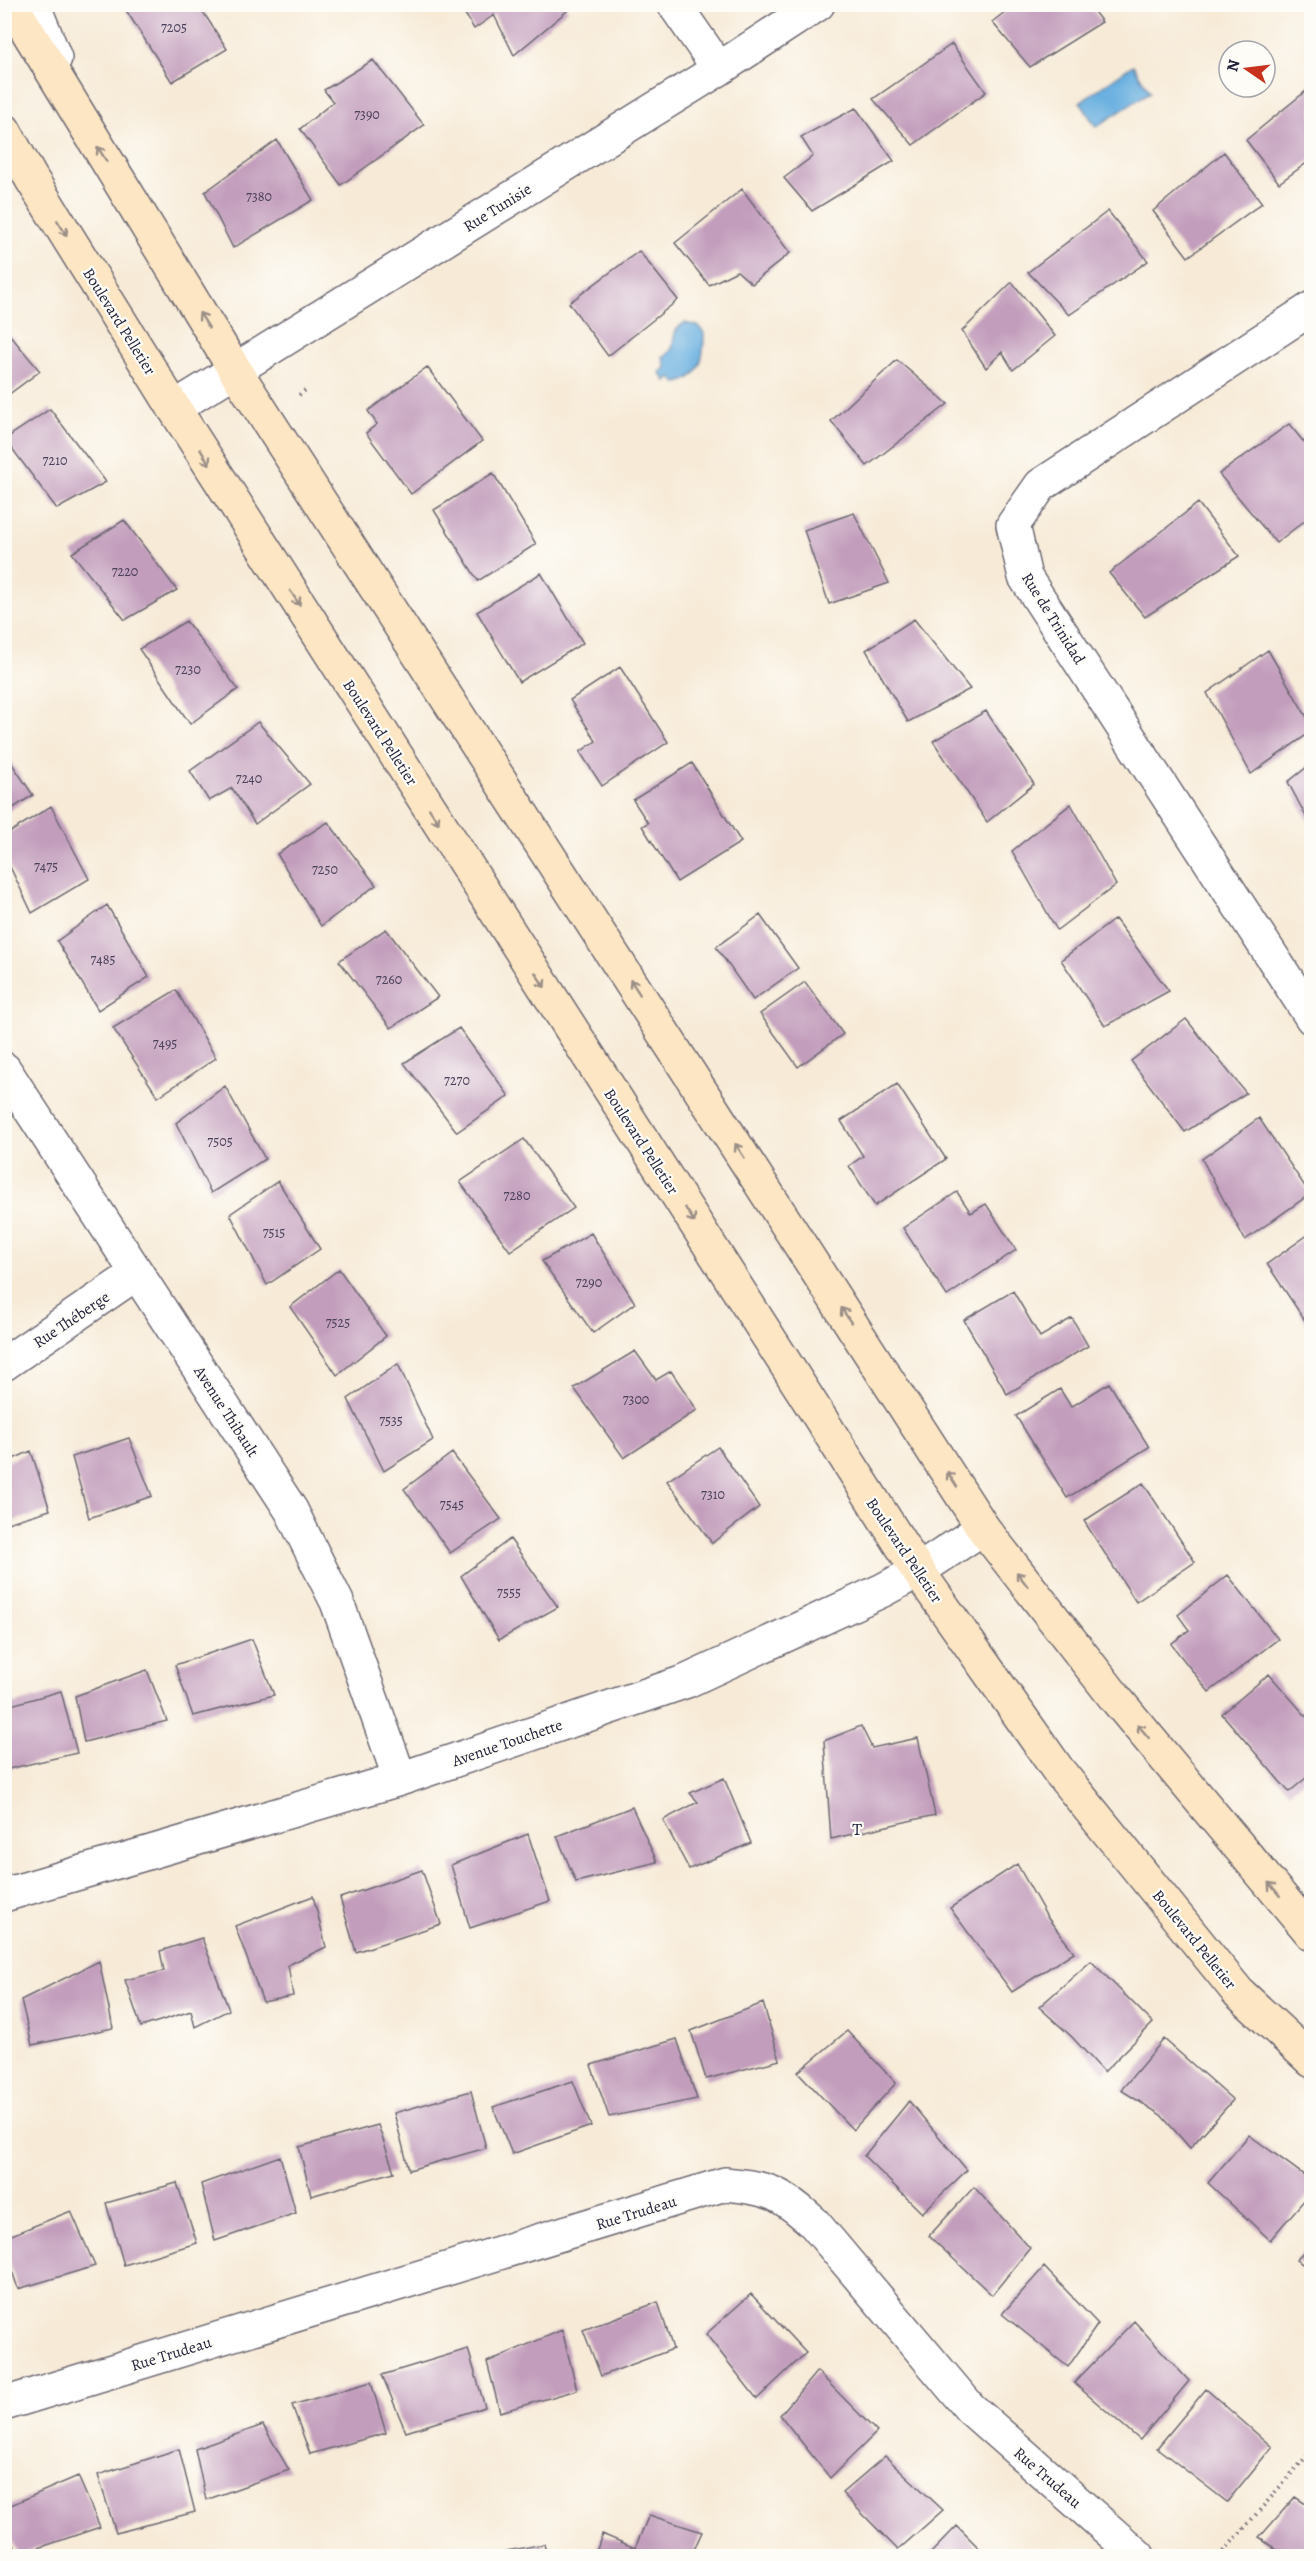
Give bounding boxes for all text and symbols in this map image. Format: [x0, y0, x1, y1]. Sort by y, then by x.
house number: 7205 [161, 18, 187, 37]
north arrow [1217, 39, 1277, 99]
text: N [1221, 57, 1246, 74]
house number: 7390 [354, 105, 380, 124]
one-way arrow [96, 146, 108, 163]
street label: Rue Tunisie [459, 178, 536, 237]
house number: 7380 [246, 187, 272, 206]
one-way arrow [57, 219, 69, 236]
street label: Boulevard Pelletier [77, 264, 161, 379]
one-way arrow [198, 312, 210, 329]
one-way arrow [200, 448, 212, 465]
house number: 7210 [43, 451, 67, 470]
house number: 7220 [112, 562, 138, 581]
street label: Rue de Trinidad [1016, 569, 1090, 669]
one-way arrow [289, 590, 302, 607]
house number: 7230 [175, 660, 201, 679]
street label: Boulevard Pelletier [338, 675, 423, 790]
house number: 7240 [236, 769, 262, 788]
one-way arrow [429, 807, 441, 824]
house number: 7475 [34, 857, 58, 876]
house number: 7250 [312, 860, 338, 879]
house number: 7485 [90, 950, 116, 969]
house number: 7260 [376, 970, 402, 989]
one-way arrow [534, 971, 546, 988]
one-way arrow [628, 979, 640, 996]
house number: 7495 [153, 1034, 177, 1053]
house number: 7270 [444, 1071, 470, 1090]
street label: Boulevard Pelletier [599, 1084, 684, 1199]
house number: 7505 [207, 1132, 233, 1151]
one-way arrow [734, 1143, 746, 1160]
house number: 7280 [504, 1186, 530, 1205]
one-way arrow [684, 1206, 696, 1223]
house number: 7515 [263, 1223, 285, 1242]
house number: 7290 [576, 1273, 602, 1292]
street label: Rue Théberge [29, 1286, 114, 1354]
one-way arrow [840, 1307, 852, 1324]
house number: 7525 [326, 1313, 350, 1332]
street label: Avenue Thibault [188, 1361, 264, 1461]
house number: 7300 [623, 1390, 649, 1409]
house number: 7535 [379, 1411, 403, 1430]
one-way arrow [945, 1470, 958, 1487]
house number: 7310 [701, 1485, 725, 1504]
street label: Boulevard Pelletier [861, 1494, 948, 1607]
house number: 7545 [440, 1495, 464, 1514]
one-way arrow [1015, 1571, 1028, 1587]
house number: 7555 [497, 1583, 521, 1602]
street label: Avenue Touchette [448, 1714, 565, 1772]
one-way arrow [1136, 1724, 1150, 1739]
district label: T [852, 1817, 864, 1841]
one-way arrow [1267, 1882, 1281, 1897]
street label: Boulevard Pelletier [1147, 1885, 1241, 1994]
street label: Rue Trudeau [593, 2190, 680, 2236]
street label: Rue Trudeau [128, 2331, 215, 2377]
street label: Rue Trudeau [1009, 2442, 1086, 2514]

